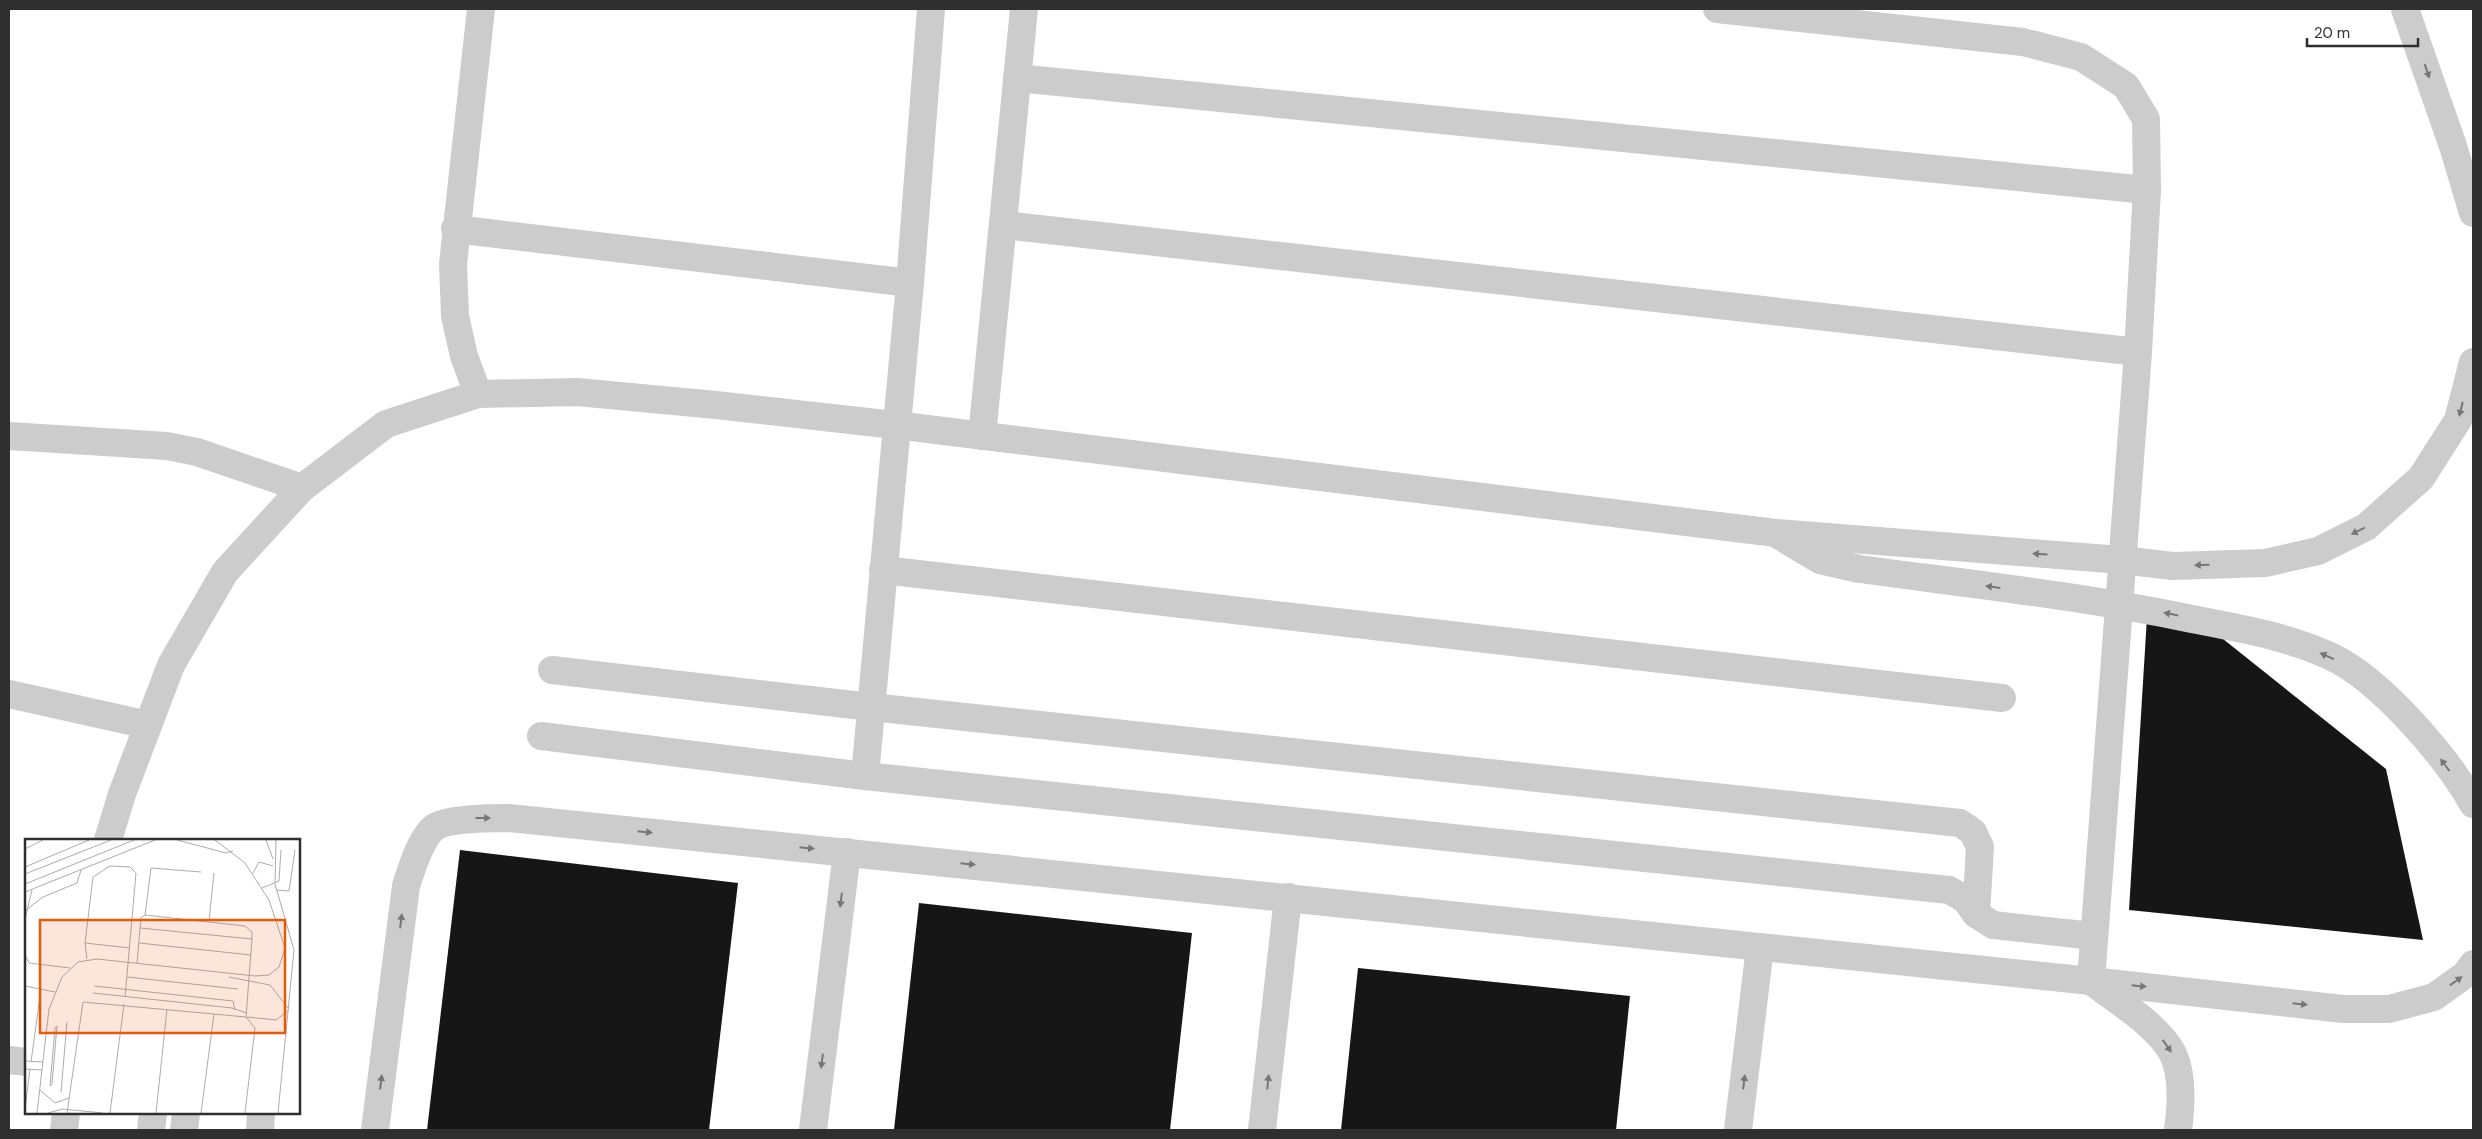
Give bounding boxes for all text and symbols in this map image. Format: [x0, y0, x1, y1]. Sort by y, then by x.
scale bar [2307, 15, 2418, 47]
text: 20 m [2314, 23, 2350, 43]
one-way arrow [2423, 64, 2431, 79]
one-way arrow [2457, 402, 2465, 417]
one-way arrow [2351, 527, 2365, 535]
one-way arrow [2032, 549, 2048, 557]
one-way arrow [2193, 561, 2209, 569]
one-way arrow [1985, 583, 2001, 591]
one-way arrow [2162, 610, 2178, 618]
one-way arrow [2320, 651, 2334, 659]
one-way arrow [2440, 758, 2450, 772]
one-way arrow [475, 814, 491, 822]
one-way arrow [637, 828, 653, 836]
inset map [25, 839, 300, 1114]
one-way arrow [799, 844, 815, 852]
one-way arrow [961, 860, 977, 868]
one-way arrow [837, 892, 845, 908]
one-way arrow [397, 912, 405, 928]
one-way arrow [2449, 976, 2463, 986]
one-way arrow [2131, 982, 2147, 990]
one-way arrow [2293, 1000, 2309, 1008]
one-way arrow [2162, 1039, 2172, 1053]
one-way arrow [818, 1054, 826, 1070]
one-way arrow [1264, 1073, 1272, 1089]
one-way arrow [377, 1074, 385, 1090]
one-way arrow [1740, 1074, 1748, 1090]

